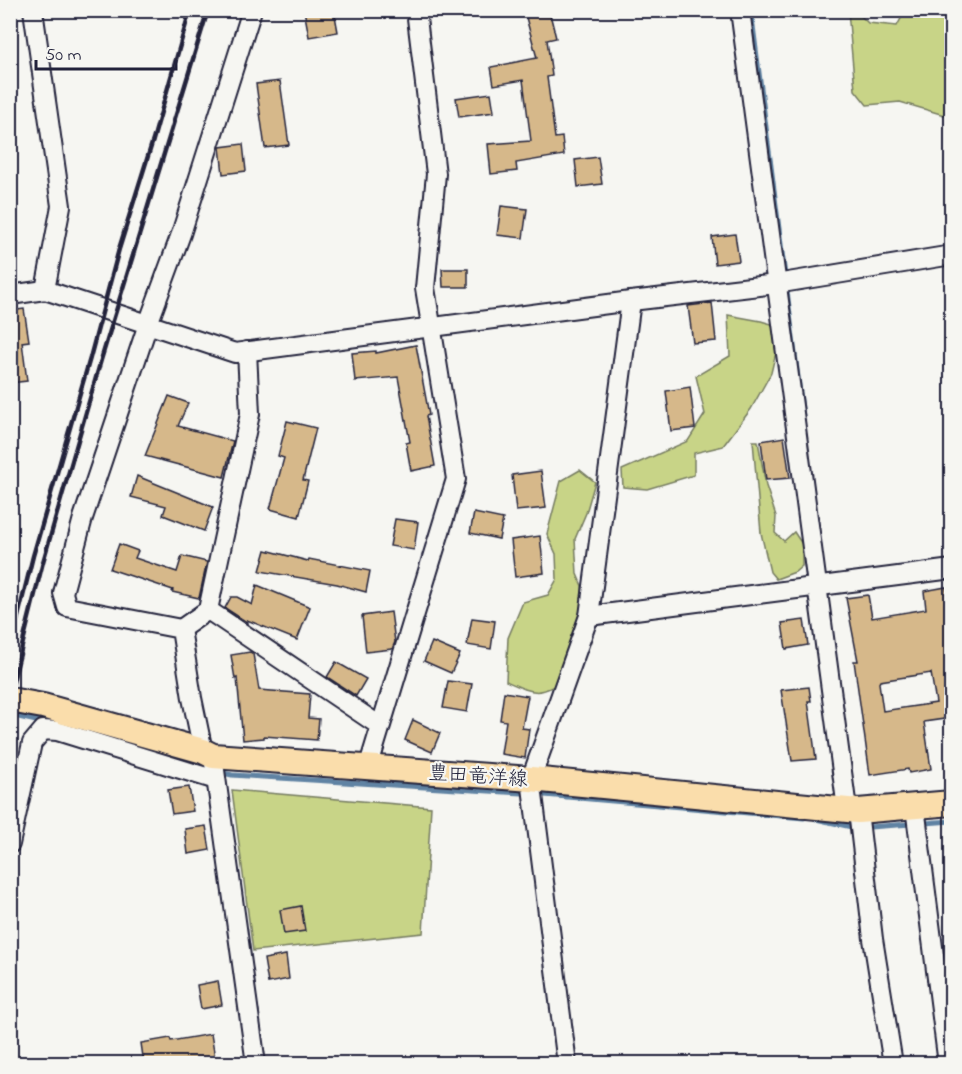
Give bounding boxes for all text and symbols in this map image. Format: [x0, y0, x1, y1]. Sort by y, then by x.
scale bar [36, 33, 176, 71]
text: 50 m [45, 43, 82, 69]
street label: 豊田竜洋線 [427, 760, 529, 795]

